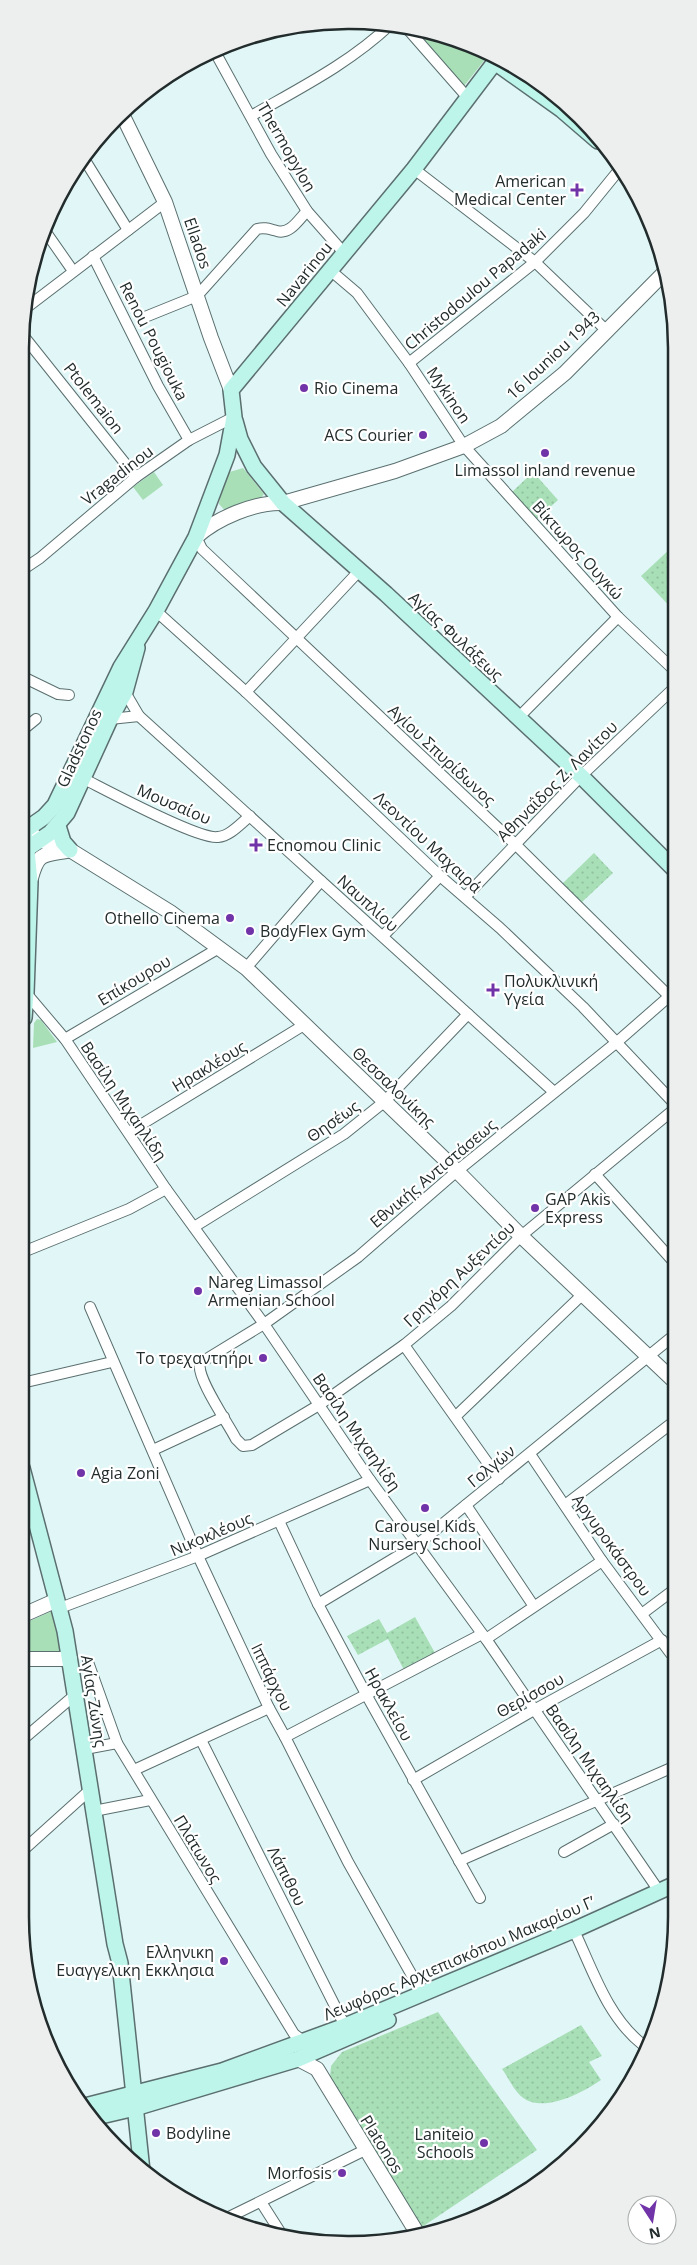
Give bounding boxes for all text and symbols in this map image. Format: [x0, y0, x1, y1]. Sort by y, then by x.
street label: Thermopylon [253, 98, 321, 196]
place label: American Medical Center [454, 170, 566, 210]
marker: American Medical Center [570, 183, 584, 197]
street label: Ellados [179, 214, 217, 272]
street label: Christodoulou Papadaki [400, 223, 550, 355]
street label: Navarinou [271, 237, 337, 311]
street label: Renou Pougiouka [115, 278, 193, 404]
street label: 16 Iouniou 1943 [501, 306, 605, 404]
street label: Ptolemaion [59, 358, 129, 438]
street label: Mykinon [422, 362, 476, 428]
place label: Rio Cinema [314, 377, 398, 399]
marker: Rio Cinema [298, 382, 310, 394]
place label: ACS Courier [324, 424, 413, 446]
marker: ACS Courier [417, 429, 429, 441]
street label: Vragadinou [76, 440, 158, 510]
marker: Limassol inland revenue [539, 447, 551, 459]
place label: Limassol inland revenue [455, 459, 635, 481]
street label: Βίκτωρος Ουγκώ [528, 496, 628, 604]
street label: Αγίας Φυλάξεως [404, 587, 508, 686]
street label: Αγίου Σπυρίδωνος [383, 699, 501, 811]
street label: Gladstonos [51, 705, 107, 791]
street label: Αθηναΐδος Ζ. Λανίτου [492, 716, 622, 846]
street label: Μουσαίου [134, 779, 214, 829]
street label: Λεοντίου Μαχαιρά [369, 786, 487, 898]
place label: Ecnomou Clinic [267, 834, 381, 856]
marker: Ecnomou Clinic [249, 838, 263, 852]
street label: Ναυπλίου [333, 870, 403, 936]
place label: Othello Cinema [105, 907, 220, 929]
marker: Othello Cinema [224, 912, 236, 924]
place label: BodyFlex Gym [260, 920, 366, 942]
marker: BodyFlex Gym [244, 925, 256, 937]
street label: Επίκουρου [93, 950, 175, 1010]
place label: Πολυκλινική Υγεία [504, 970, 598, 1010]
marker: Πολυκλινική Υγεία [486, 983, 500, 997]
street label: Ηρακλέους [168, 1035, 250, 1097]
street label: Βασίλη Μιχαηλίδη [76, 1037, 172, 1165]
street label: Θεσσαλονίκης [348, 1042, 441, 1132]
street label: Θησέως [302, 1095, 364, 1147]
street label: Εθνικής Αντιστάσεως [365, 1113, 501, 1233]
place label: GAP Akis Express [545, 1188, 611, 1228]
marker: GAP Akis Express [529, 1202, 541, 1214]
street label: Γρηγόρη Αυξεντίου [398, 1216, 520, 1332]
place label: Nareg Limassol Armenian School [208, 1271, 335, 1311]
marker: Nareg Limassol Armenian School [192, 1285, 204, 1297]
place label: Το τρεχαντηήρι [136, 1347, 254, 1369]
marker: Το τρεχαντηήρι [257, 1352, 269, 1364]
street label: Βασίλη Μιχαηλίδη [308, 1369, 406, 1495]
street label: Γολγών [462, 1440, 520, 1492]
place label: Agia Zoni [91, 1462, 160, 1484]
marker: Agia Zoni [75, 1467, 87, 1479]
street label: Αργυροκάστρου [567, 1489, 657, 1601]
marker: Carousel Kids Nursery School [419, 1502, 431, 1514]
street label: Νικοκλέους [167, 1507, 256, 1561]
place label: Carousel Kids Nursery School [368, 1515, 482, 1555]
street label: Ιππάρχου [246, 1639, 298, 1715]
street label: Αγίας Ζώνης [76, 1653, 112, 1749]
street label: Ηρακλείου [360, 1663, 418, 1745]
street label: Θερίσσου [492, 1667, 568, 1723]
street label: Βασίλη Μιχαηλίδη [541, 1700, 639, 1826]
street label: Πλάτωνος [169, 1811, 227, 1887]
street label: Λάπιθου [263, 1842, 311, 1910]
street label: Λεωφόρος Αρχιεπισκόπου Μακαρίου Γ’ [320, 1891, 598, 2025]
place label: Ελληνικη Ευαγγελικη Εκκλησια [56, 1941, 214, 1981]
marker: Ελληνικη Ευαγγελικη Εκκλησια [218, 1955, 230, 1967]
street label: Platonos [355, 2111, 409, 2177]
place label: Bodyline [166, 2122, 231, 2144]
place label: Laniteio Schools [415, 2123, 474, 2163]
marker: Bodyline [150, 2127, 162, 2139]
marker: Laniteio Schools [478, 2137, 490, 2149]
place label: Morfosis [267, 2162, 332, 2184]
marker: Morfosis [336, 2167, 348, 2179]
north arrow [627, 2195, 677, 2245]
text: N [647, 2223, 662, 2244]

